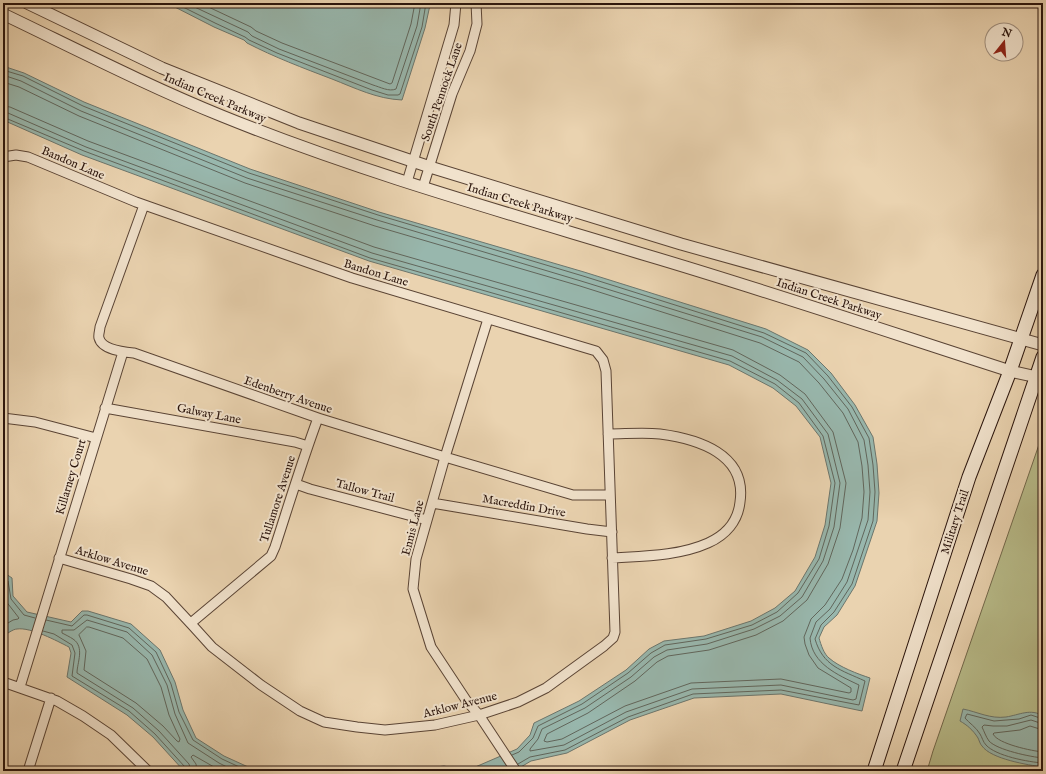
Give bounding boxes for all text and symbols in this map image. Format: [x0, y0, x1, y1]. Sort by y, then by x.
north arrow [984, 22, 1024, 62]
text: N [999, 25, 1014, 42]
street label: South Pennock Lane [418, 40, 466, 143]
street label: Indian Creek Parkway [161, 70, 269, 126]
street label: Bandon Lane [39, 143, 107, 183]
street label: Indian Creek Parkway [465, 180, 575, 226]
street label: Bandon Lane [342, 256, 411, 290]
street label: Indian Creek Parkway [774, 275, 884, 323]
street label: Edenberry Avenue [242, 373, 335, 417]
street label: Galway Lane [176, 400, 243, 428]
street label: Killarney Court [52, 437, 90, 517]
street label: Tullamore Avenue [257, 453, 299, 544]
street label: Tallow Trail [334, 476, 397, 506]
street label: Military Trail [937, 487, 973, 556]
street label: Macreddin Drive [481, 491, 567, 521]
street label: Ennis Lane [398, 498, 428, 557]
street label: Arklow Avenue [73, 542, 151, 579]
street label: Arklow Avenue [421, 688, 499, 722]

